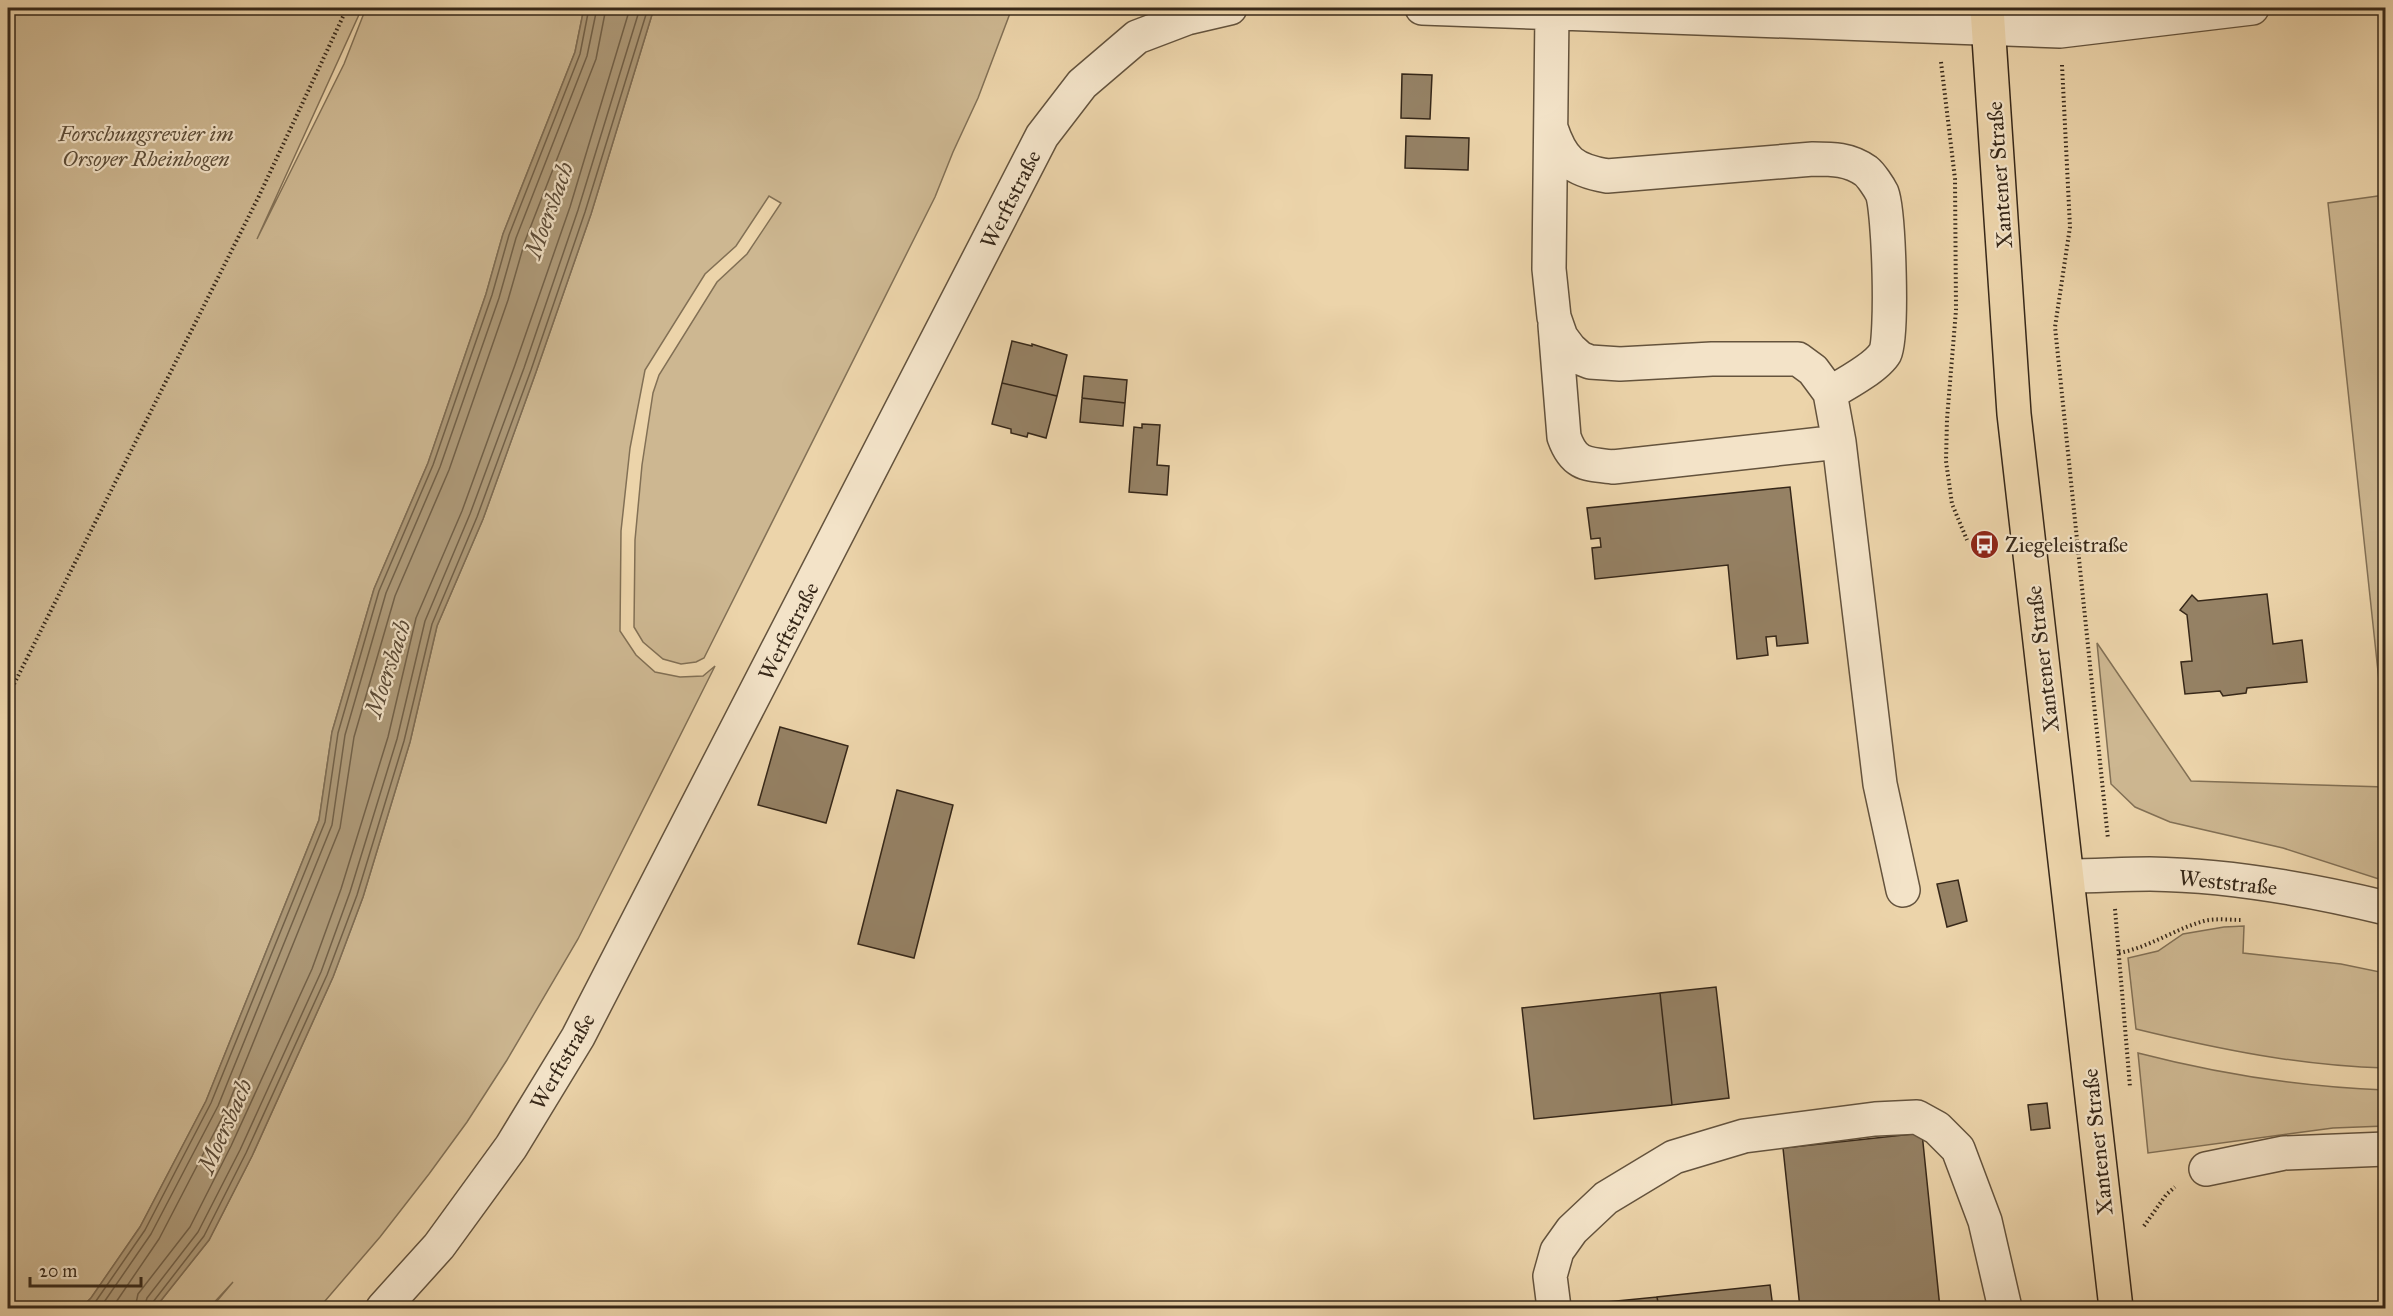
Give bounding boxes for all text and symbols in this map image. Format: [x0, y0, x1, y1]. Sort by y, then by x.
street label: Xantener Straße [1981, 100, 2018, 250]
park label: Forschungsrevier im Orsoyer Rheinbogen [57, 120, 234, 172]
street label: Werftstraße [974, 146, 1047, 253]
water label: Moersbach [517, 158, 580, 264]
bus stop icon: Ziegeleistraße [1968, 528, 2000, 560]
place label: Ziegeleistraße [2005, 531, 2128, 558]
street label: Werftstraße [752, 578, 825, 685]
street label: Xantener Straße [2020, 584, 2065, 734]
water label: Moersbach [358, 615, 418, 722]
street label: Weststraße [2177, 864, 2279, 901]
street label: Werftstraße [524, 1008, 601, 1114]
street label: Xantener Straße [2076, 1067, 2119, 1217]
water label: Moersbach [190, 1074, 259, 1180]
scale bar [30, 1250, 141, 1288]
text: 20 m [39, 1260, 77, 1282]

